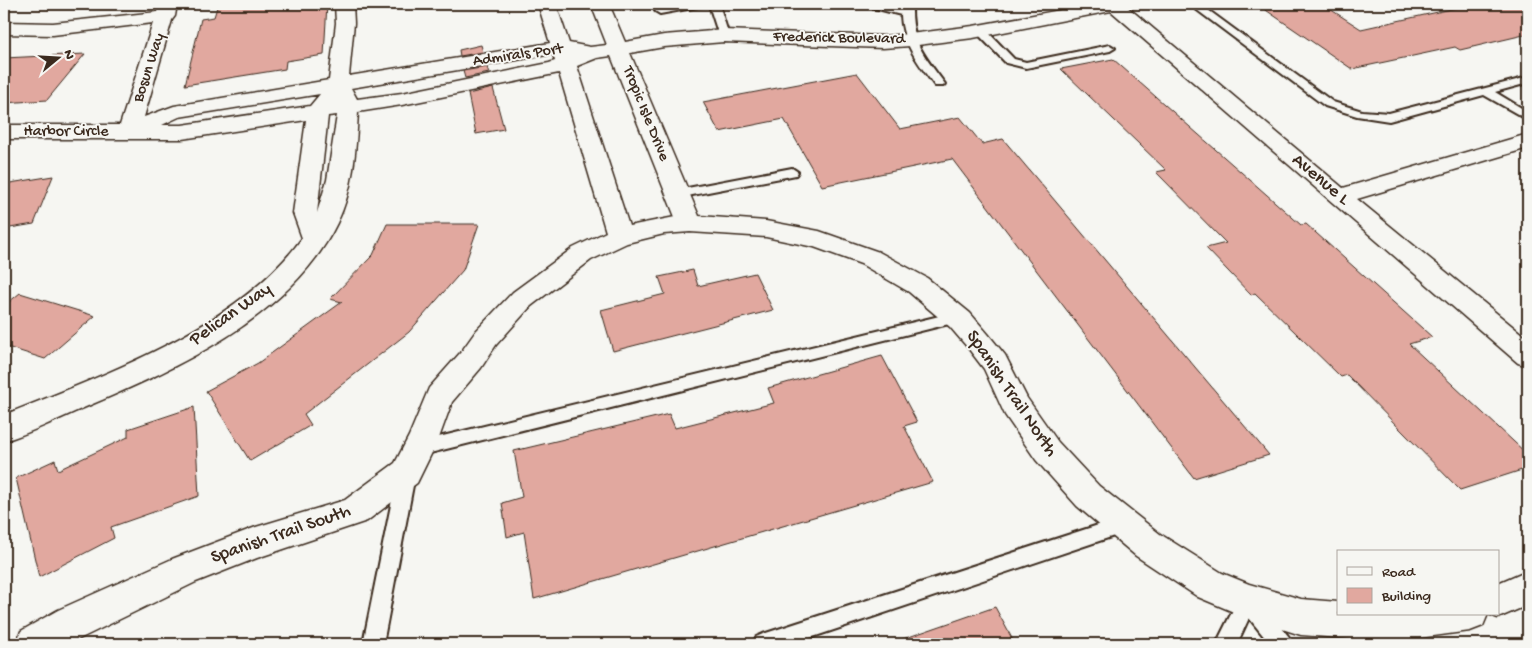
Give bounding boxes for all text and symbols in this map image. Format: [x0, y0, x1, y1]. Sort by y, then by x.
street label: Frederick Boulevard [772, 28, 907, 50]
street label: Bosun Way [130, 31, 170, 106]
north arrow [32, 32, 82, 82]
street label: Admirals Port [472, 40, 566, 72]
text: N [58, 48, 77, 62]
street label: Tropic Isle Drive [617, 63, 673, 165]
street label: Harbor Circle [24, 123, 109, 142]
street label: Avenue L [1286, 149, 1354, 212]
street label: Pelican Way [185, 278, 277, 352]
street label: Spanish Trail North [960, 326, 1062, 462]
street label: Spanish Trail South [208, 500, 354, 570]
legend [1337, 550, 1500, 616]
text: Road [1382, 564, 1416, 582]
text: Building [1381, 588, 1431, 606]

